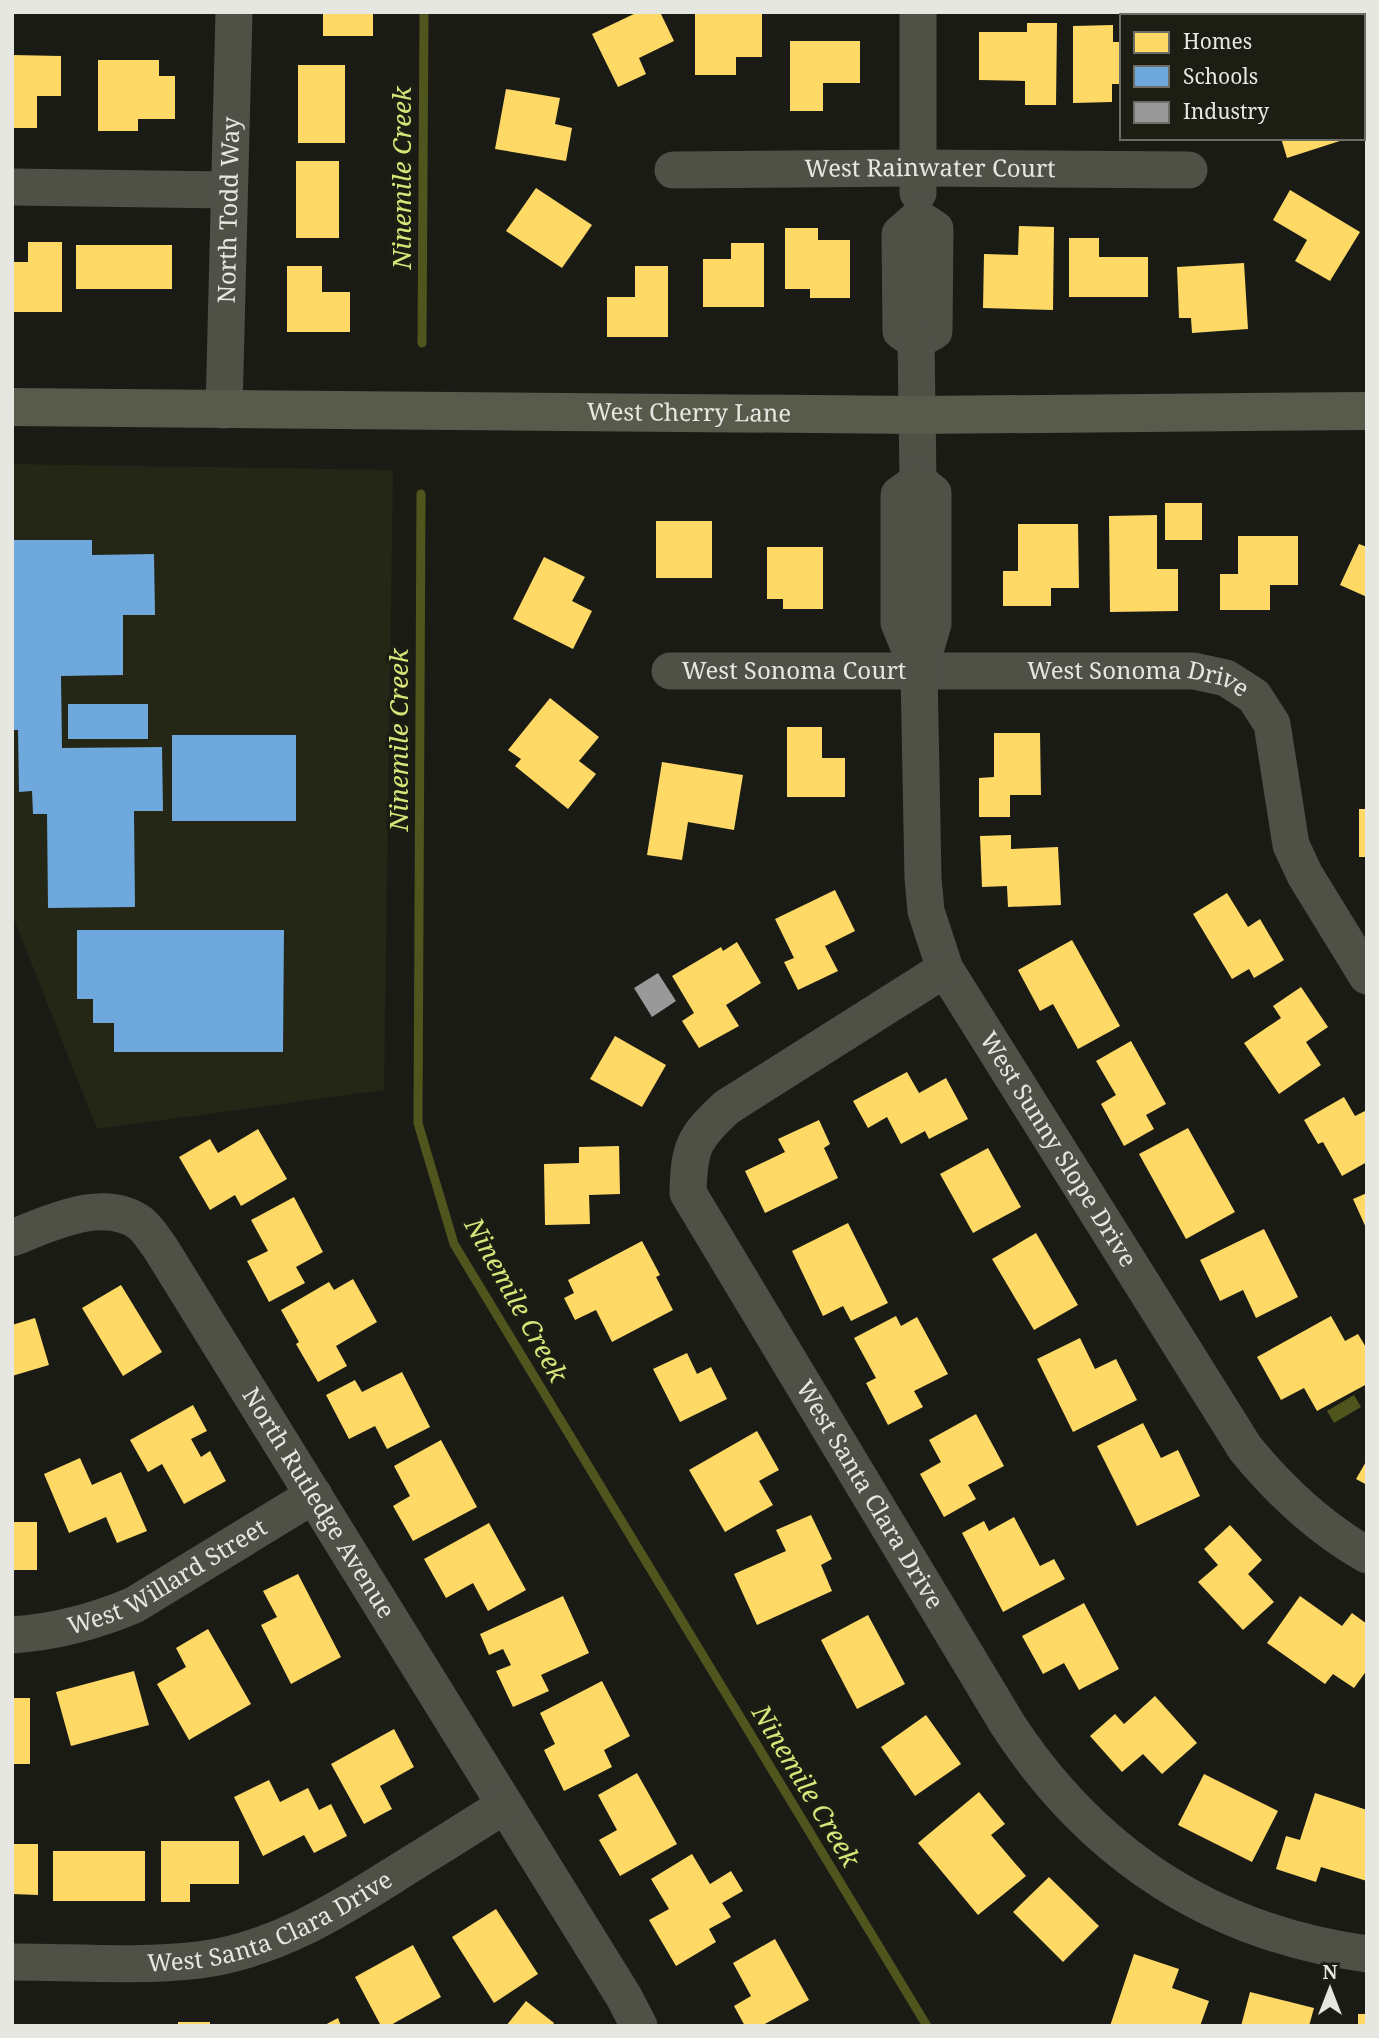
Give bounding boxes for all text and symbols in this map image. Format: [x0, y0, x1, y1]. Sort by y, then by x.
legend [1120, 14, 1365, 140]
text: Homes [1183, 27, 1252, 55]
text: Schools [1183, 62, 1258, 90]
water label: Ninemile Creek [383, 85, 419, 271]
text: Industry [1183, 97, 1269, 125]
street label: North Todd Way [209, 116, 246, 304]
street label: West Rainwater Court [804, 150, 1056, 184]
street label: West Cherry Lane [587, 394, 791, 429]
water label: Ninemile Creek [380, 647, 416, 833]
street label: West Sonoma Drive [1027, 652, 1256, 704]
street label: West Sonoma Court [682, 653, 906, 686]
street label: West Sunny Slope Drive [973, 1025, 1146, 1273]
water label: Ninemile Creek [456, 1210, 578, 1389]
street label: West Santa Clara Drive [789, 1373, 952, 1615]
street label: North Rutledge Avenue [236, 1381, 404, 1624]
street label: West Willard Street [63, 1510, 272, 1641]
water label: Ninemile Creek [744, 1697, 870, 1874]
street label: West Santa Clara Drive [146, 1862, 398, 1979]
north arrow [1295, 1954, 1365, 2024]
text: N [1323, 1959, 1338, 1985]

